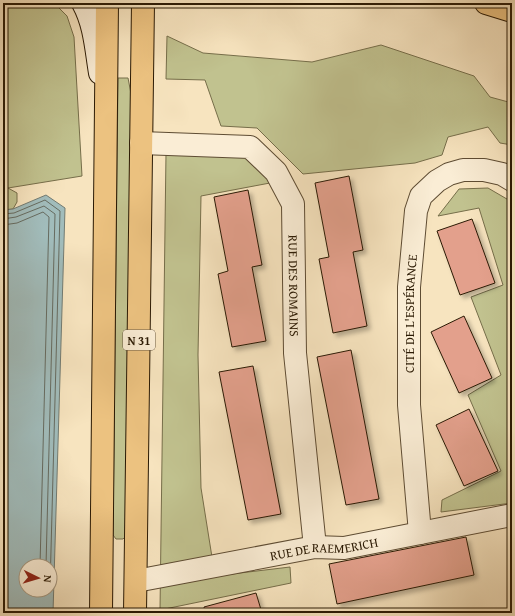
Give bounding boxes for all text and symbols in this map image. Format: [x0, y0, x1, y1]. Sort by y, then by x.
street label: RUE DES ROMAINS [284, 234, 304, 337]
street label: CITÉ DE L'ESPÉRANCE [400, 253, 422, 373]
road number: N 31 [123, 330, 155, 350]
street label: RUE DE RAEMERICH [268, 532, 380, 565]
north arrow [18, 558, 58, 598]
text: N [40, 575, 56, 584]

